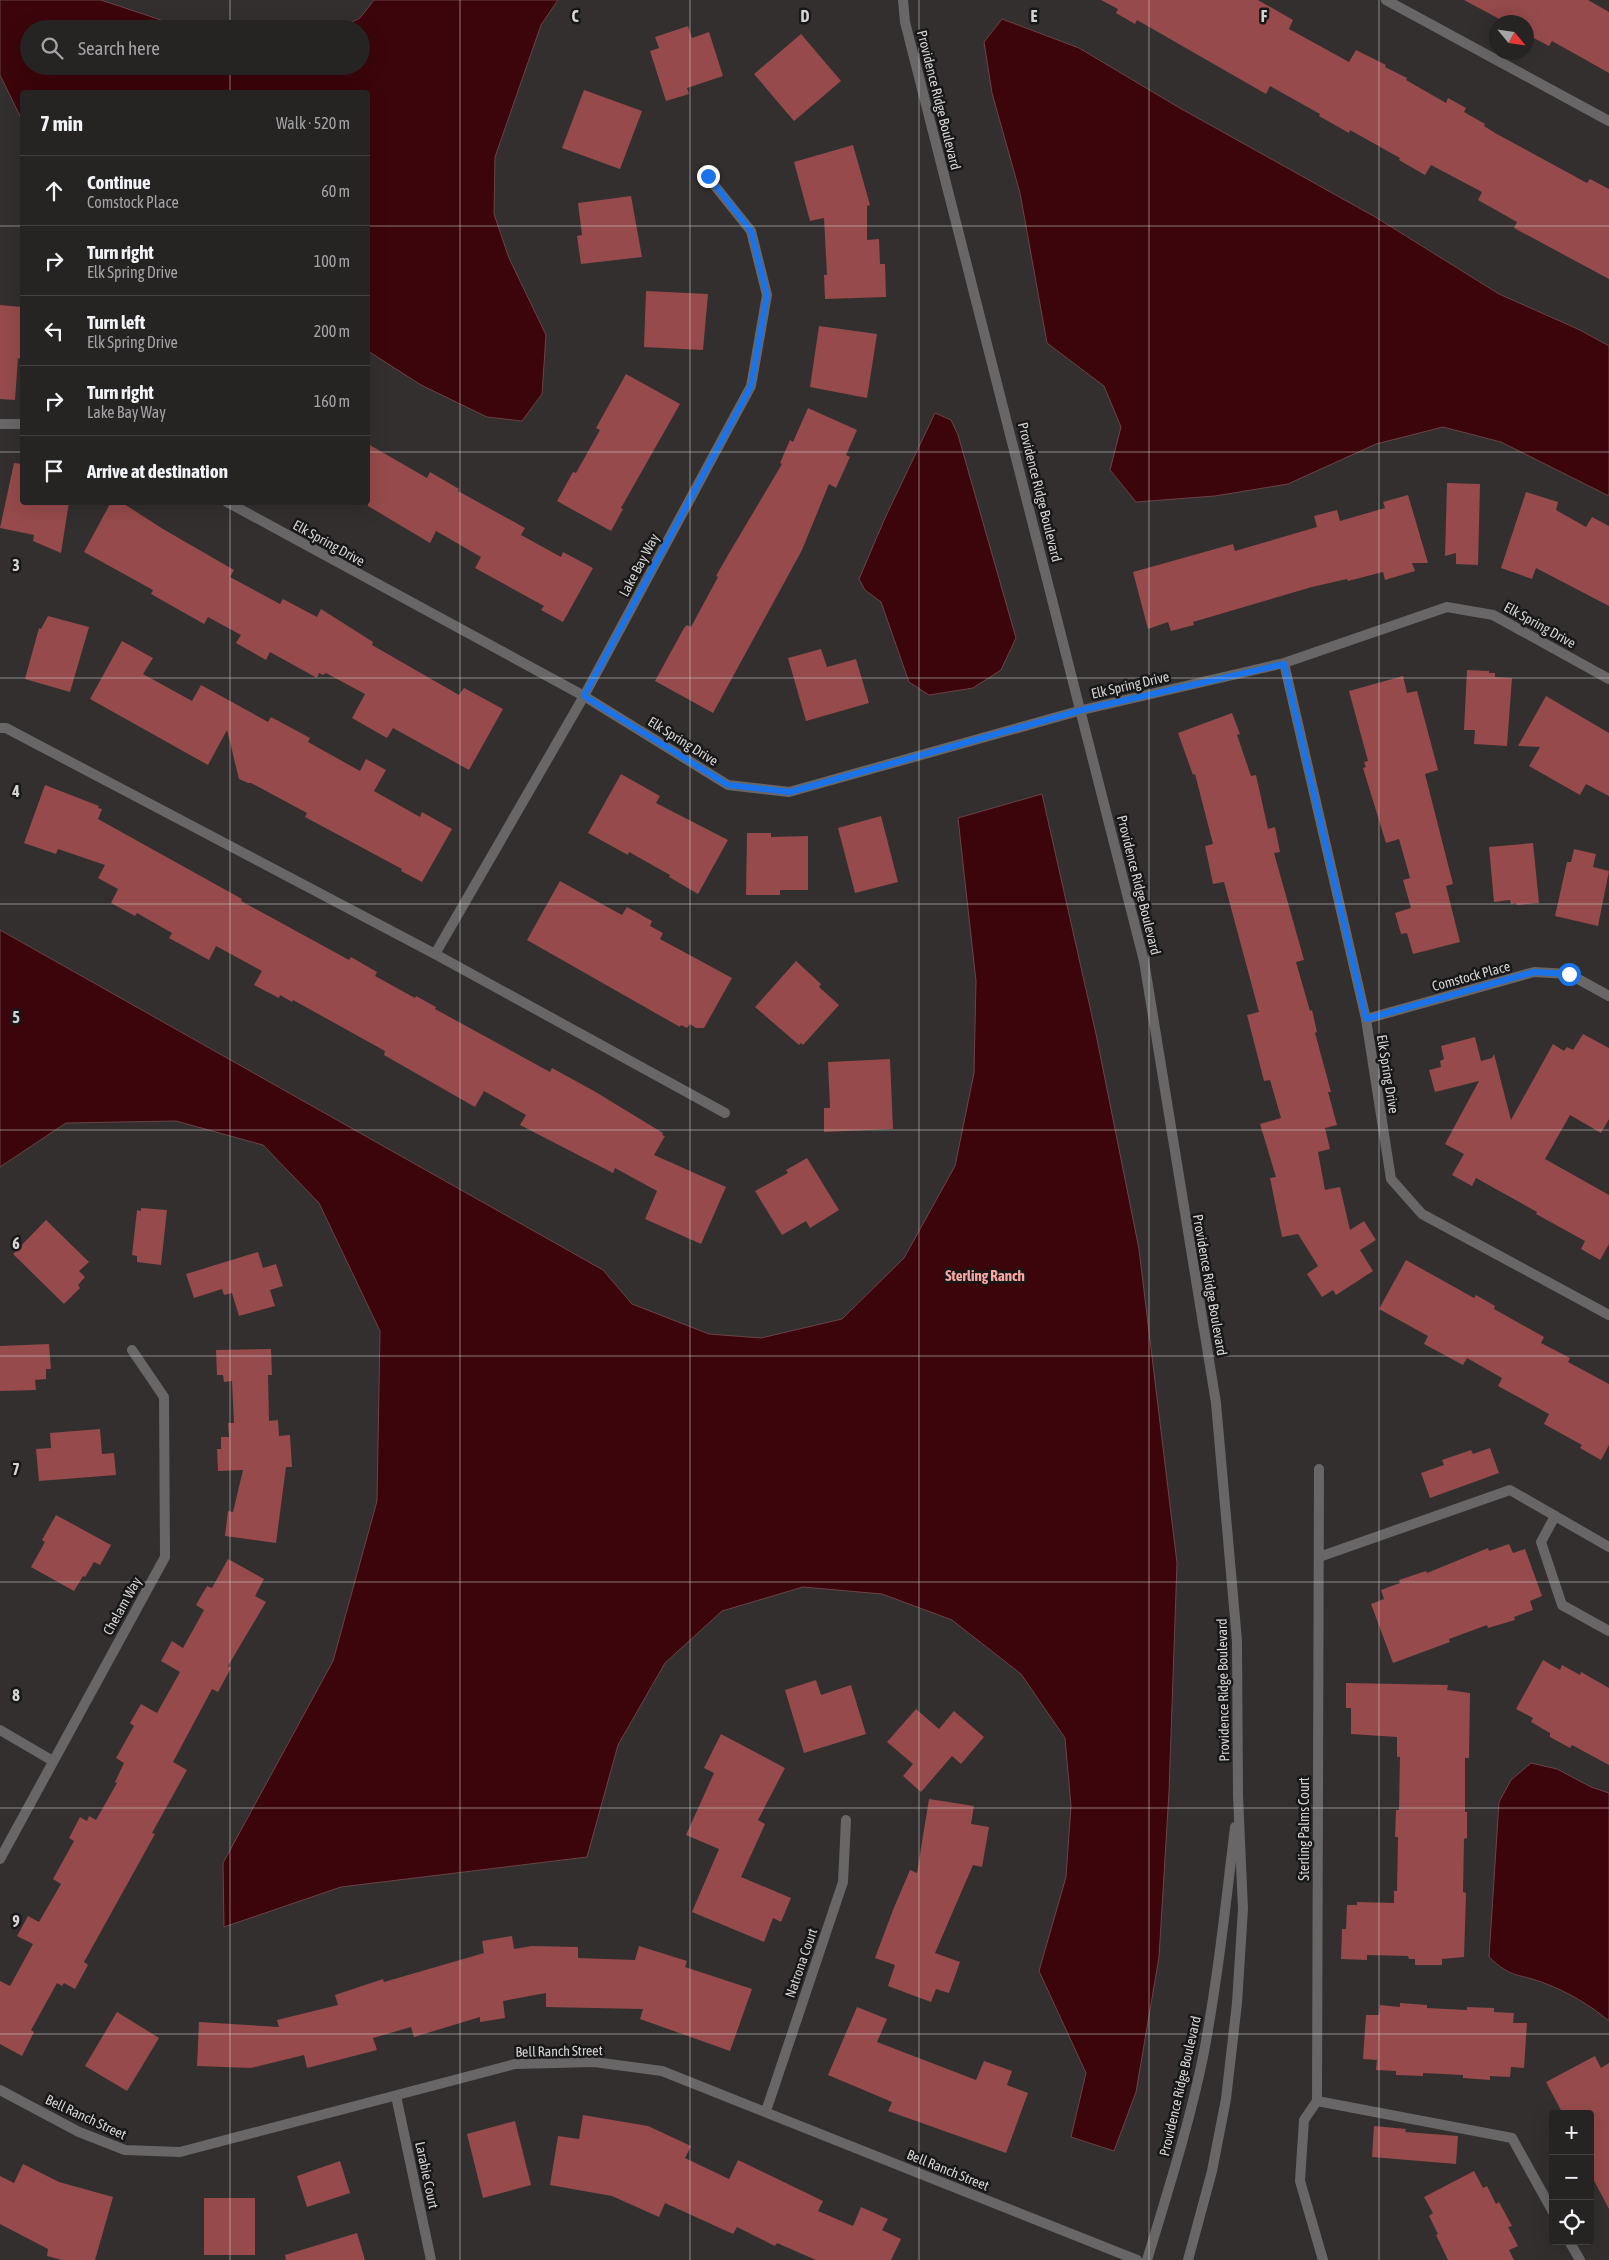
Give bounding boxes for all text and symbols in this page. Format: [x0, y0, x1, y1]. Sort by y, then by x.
text: C [571, 7, 579, 25]
text: D [801, 7, 810, 25]
text: E [1031, 7, 1038, 25]
text: F [1261, 7, 1268, 25]
north arrow [1489, 15, 1534, 60]
search box [20, 20, 370, 75]
street label: Providence Ridge Boulevard [914, 29, 964, 171]
icon: search [38, 34, 66, 62]
text: Search here [78, 37, 160, 59]
text: 7 min [40, 111, 83, 135]
text: Walk · 520 m [276, 114, 350, 132]
route end [697, 165, 720, 188]
text: Continue [87, 171, 151, 193]
icon: ahead [40, 177, 68, 205]
text: 60 m [321, 182, 350, 200]
text: Comstock Place [87, 193, 179, 211]
text: Turn right [87, 241, 154, 263]
icon: right [40, 247, 68, 275]
text: 100 m [314, 252, 350, 270]
text: Elk Spring Drive [87, 263, 178, 281]
text: Turn left [87, 311, 145, 333]
icon: left [40, 317, 68, 345]
text: 200 m [314, 322, 350, 340]
text: Elk Spring Drive [87, 333, 178, 351]
text: Turn right [87, 381, 154, 403]
icon: right [40, 387, 68, 415]
text: 160 m [314, 392, 350, 410]
text: Lake Bay Way [87, 403, 166, 421]
street label: Providence Ridge Boulevard [1015, 421, 1065, 563]
icon: arrive [40, 457, 68, 485]
text: Arrive at destination [87, 460, 228, 482]
street label: Elk Spring Drive [290, 517, 368, 569]
street label: Lake Bay Way [616, 531, 662, 599]
text: 3 [12, 556, 20, 574]
street label: Elk Spring Drive [1501, 599, 1579, 651]
street label: Elk Spring Drive [1089, 668, 1171, 702]
street label: Elk Spring Drive [645, 713, 721, 769]
text: 4 [11, 782, 20, 800]
street label: Providence Ridge Boulevard [1114, 814, 1164, 956]
street label: Comstock Place [1430, 958, 1512, 994]
route start [1558, 963, 1581, 986]
text: 5 [12, 1008, 20, 1026]
street label: Elk Spring Drive [1374, 1033, 1402, 1115]
street label: Providence Ridge Boulevard [1190, 1213, 1230, 1357]
text: 6 [12, 1234, 20, 1252]
district label: Sterling Ranch [945, 1267, 1025, 1284]
text: 7 [12, 1460, 20, 1478]
street label: Chelam Way [100, 1574, 145, 1638]
street label: Providence Ridge Boulevard [1214, 1618, 1232, 1762]
text: 8 [12, 1686, 20, 1704]
street label: Sterling Palms Court [1296, 1777, 1312, 1881]
text: 9 [12, 1912, 20, 1930]
street label: Natrona Court [782, 1926, 820, 2000]
street label: Providence Ridge Boulevard [1156, 2014, 1204, 2158]
street label: Bell Ranch Street [515, 2042, 603, 2060]
street label: Bell Ranch Street [43, 2091, 129, 2143]
map controls [1549, 2110, 1594, 2245]
button: + [1549, 2110, 1594, 2155]
street label: Larabie Court [412, 2140, 442, 2210]
street label: Bell Ranch Street [905, 2146, 991, 2194]
button: − [1549, 2155, 1594, 2200]
button: locate [1549, 2200, 1594, 2245]

